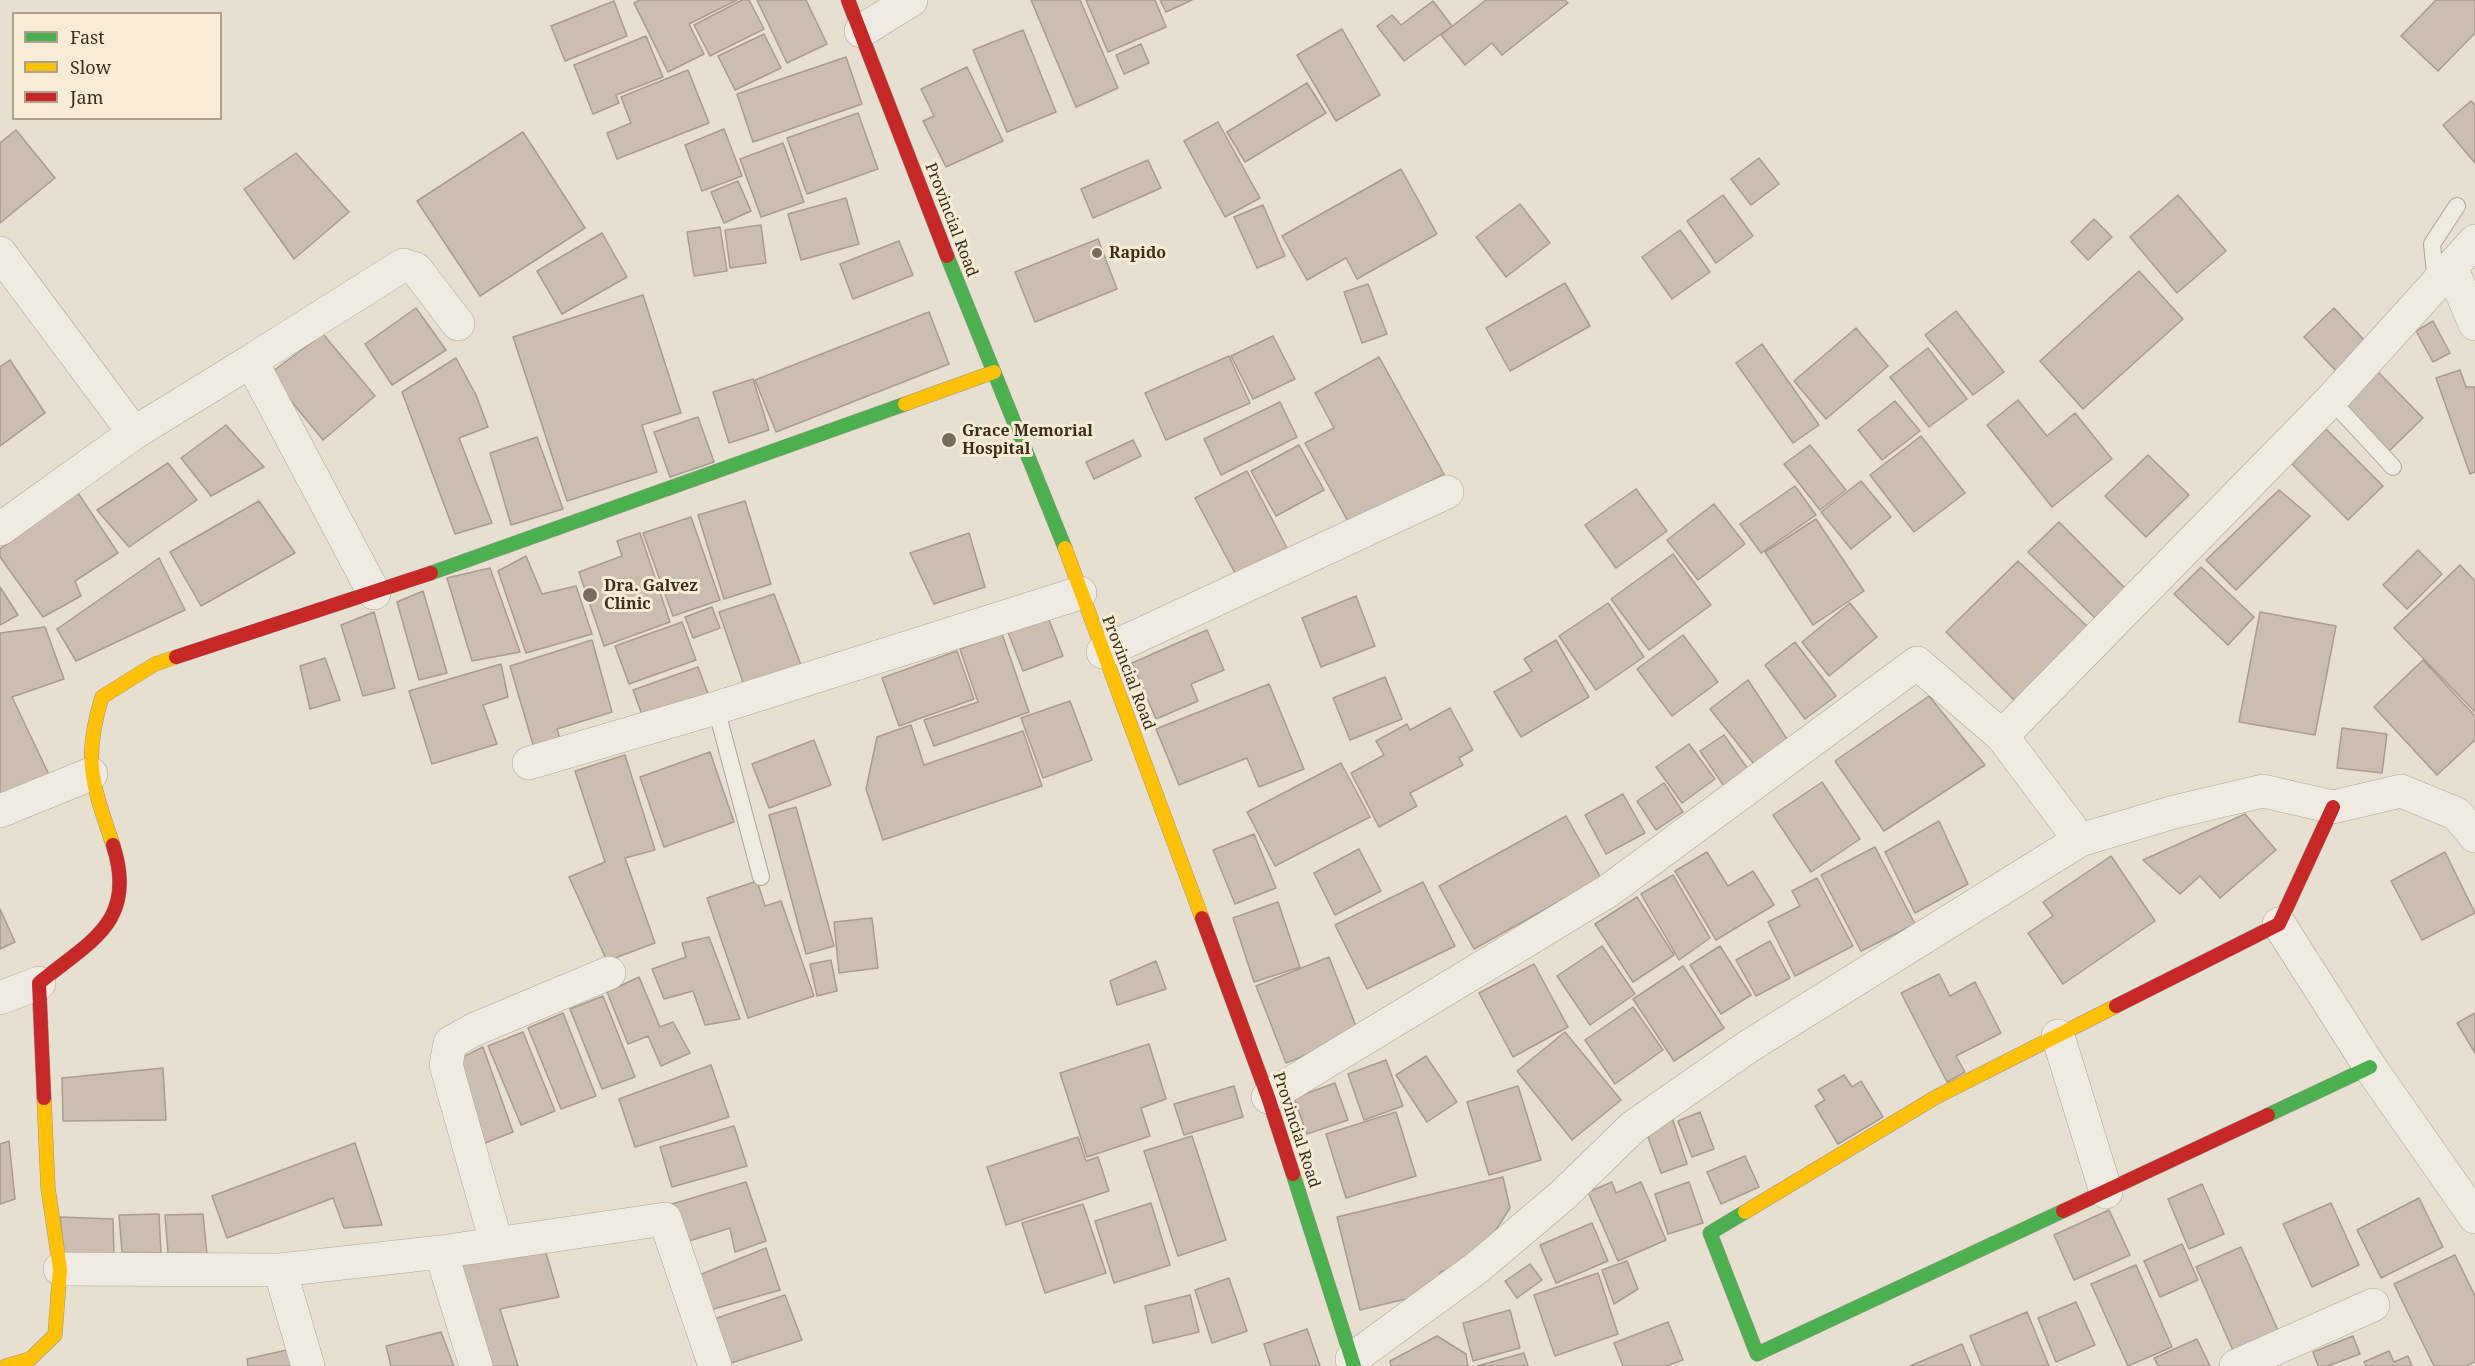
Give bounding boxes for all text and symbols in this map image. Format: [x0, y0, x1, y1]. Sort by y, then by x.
legend [12, 12, 222, 120]
text: Fast [70, 25, 105, 49]
text: Slow [70, 55, 111, 79]
text: Jam [70, 85, 104, 109]
street label: Provincial Road [920, 160, 982, 280]
place label: Rapido [1109, 243, 1166, 263]
marker: Rapido [1090, 246, 1104, 260]
place label: Grace Memorial Hospital [962, 421, 1093, 459]
marker: Grace Memorial Hospital [940, 431, 958, 449]
place label: Dra. Galvez Clinic [604, 576, 698, 614]
marker: Dra. Galvez Clinic [581, 586, 599, 604]
street label: Provincial Road [1097, 613, 1159, 733]
street label: Provincial Road [1268, 1070, 1324, 1190]

